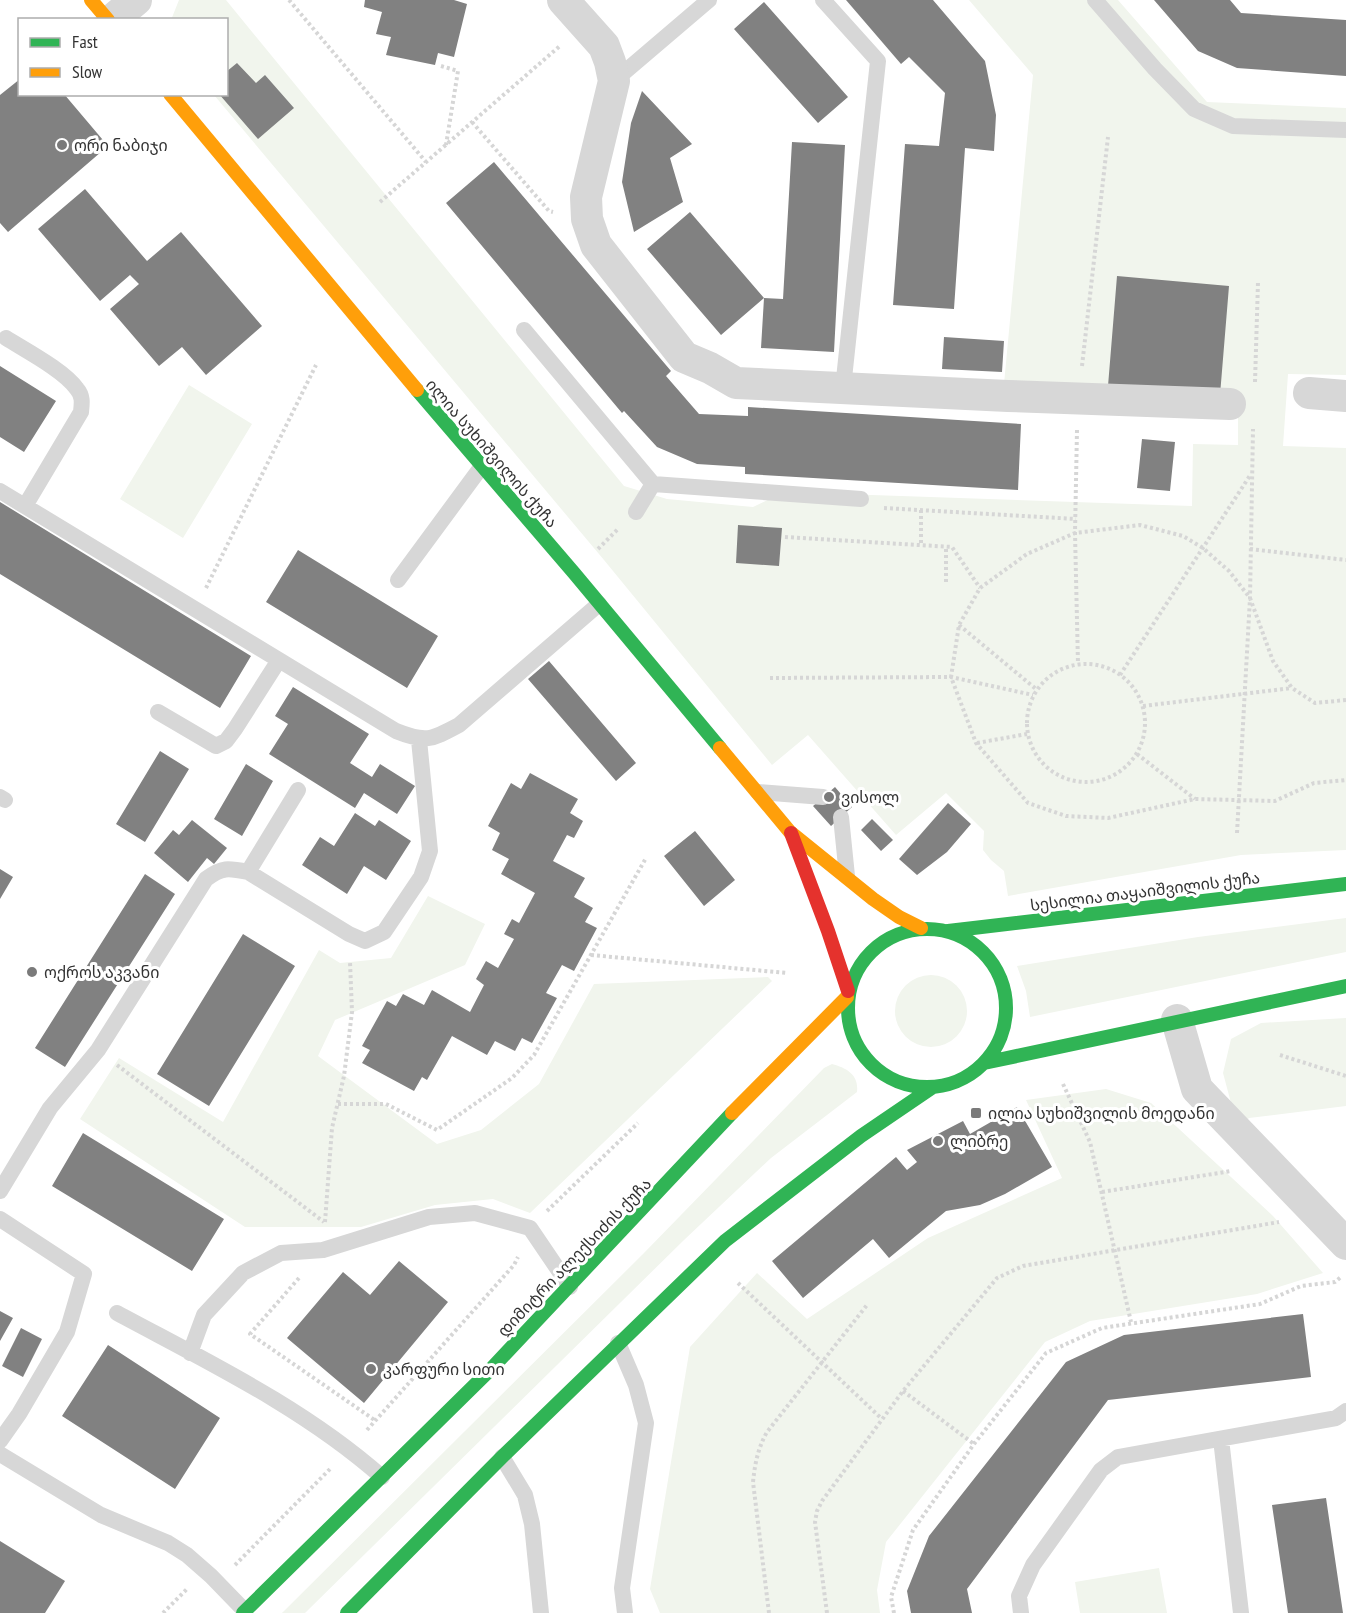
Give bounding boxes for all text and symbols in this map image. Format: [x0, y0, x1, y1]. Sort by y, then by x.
legend [18, 18, 228, 96]
text: Fast [72, 30, 98, 53]
text: Slow [72, 60, 103, 83]
place label: ორი ნაბიჯი [74, 135, 168, 155]
marker: ორი ნაბიჯი [55, 138, 69, 152]
street label: ილია სუხიშვილის ქუჩა [421, 375, 562, 532]
place label: ვისოლ [841, 787, 899, 808]
marker: ვისოლ [822, 790, 836, 804]
street label: სესილია თაყაიშვილის ქუჩა [1029, 867, 1261, 916]
place label: ოქროს აკვანი [44, 962, 159, 982]
marker: ოქროს აკვანი [25, 965, 39, 979]
place label: ილია სუხიშვილის მოედანი [988, 1103, 1215, 1124]
marker: ილია სუხიშვილის მოედანი [969, 1106, 983, 1120]
place label: ლიბრე [950, 1131, 1008, 1152]
marker: ლიბრე [931, 1134, 945, 1148]
street label: დიმიტრი ალექსიძის ქუჩა [493, 1173, 656, 1341]
place label: კარფური სითი [383, 1359, 505, 1379]
marker: კარფური სითი [364, 1362, 378, 1376]

